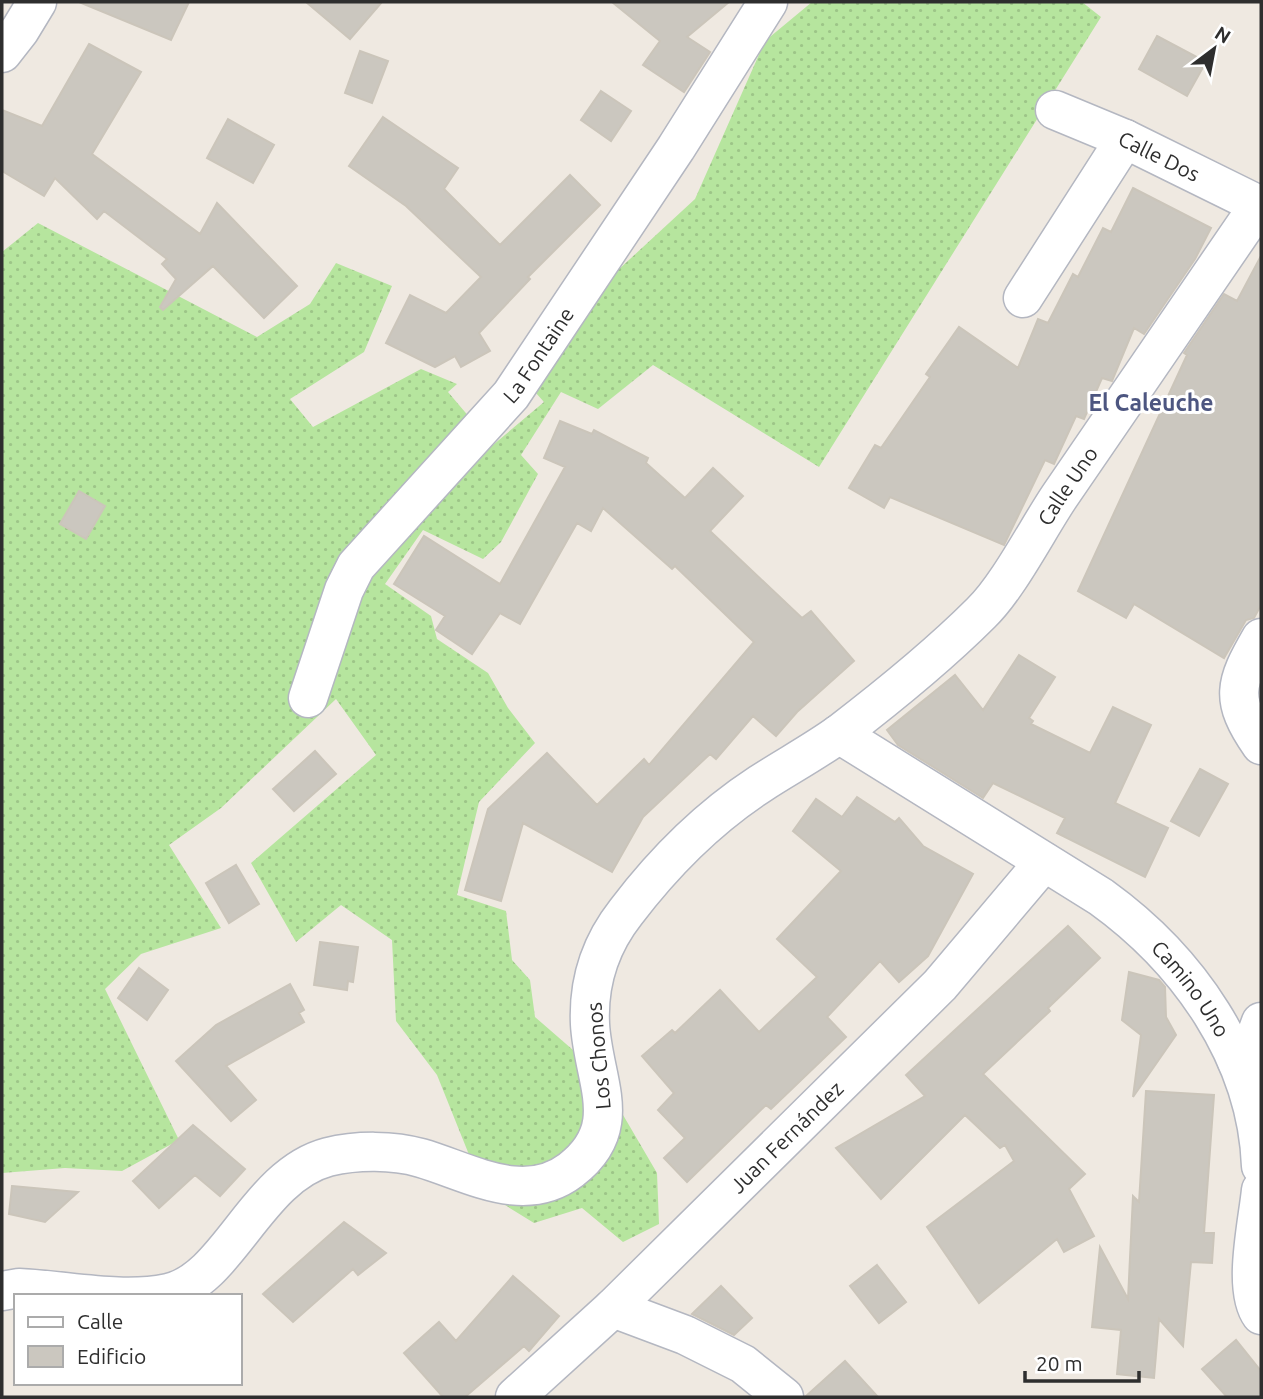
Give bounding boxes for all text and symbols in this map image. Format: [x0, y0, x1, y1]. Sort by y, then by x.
north arrow [1179, 14, 1249, 84]
text: N [1211, 21, 1235, 48]
street label: Calle Dos [1115, 126, 1204, 186]
street label: La Fontaine [498, 303, 578, 408]
district label: El Caleuche [1088, 390, 1214, 415]
street label: Calle Uno [1032, 442, 1102, 529]
street label: Camino Uno [1147, 935, 1235, 1041]
street label: Los Chonos [581, 1001, 615, 1111]
street label: Juan Fernández [725, 1076, 848, 1198]
legend [14, 1294, 242, 1385]
text: Calle [77, 1309, 123, 1333]
scale bar [1025, 1340, 1139, 1384]
text: Edificio [77, 1344, 146, 1368]
text: 20 m [1036, 1351, 1083, 1375]

